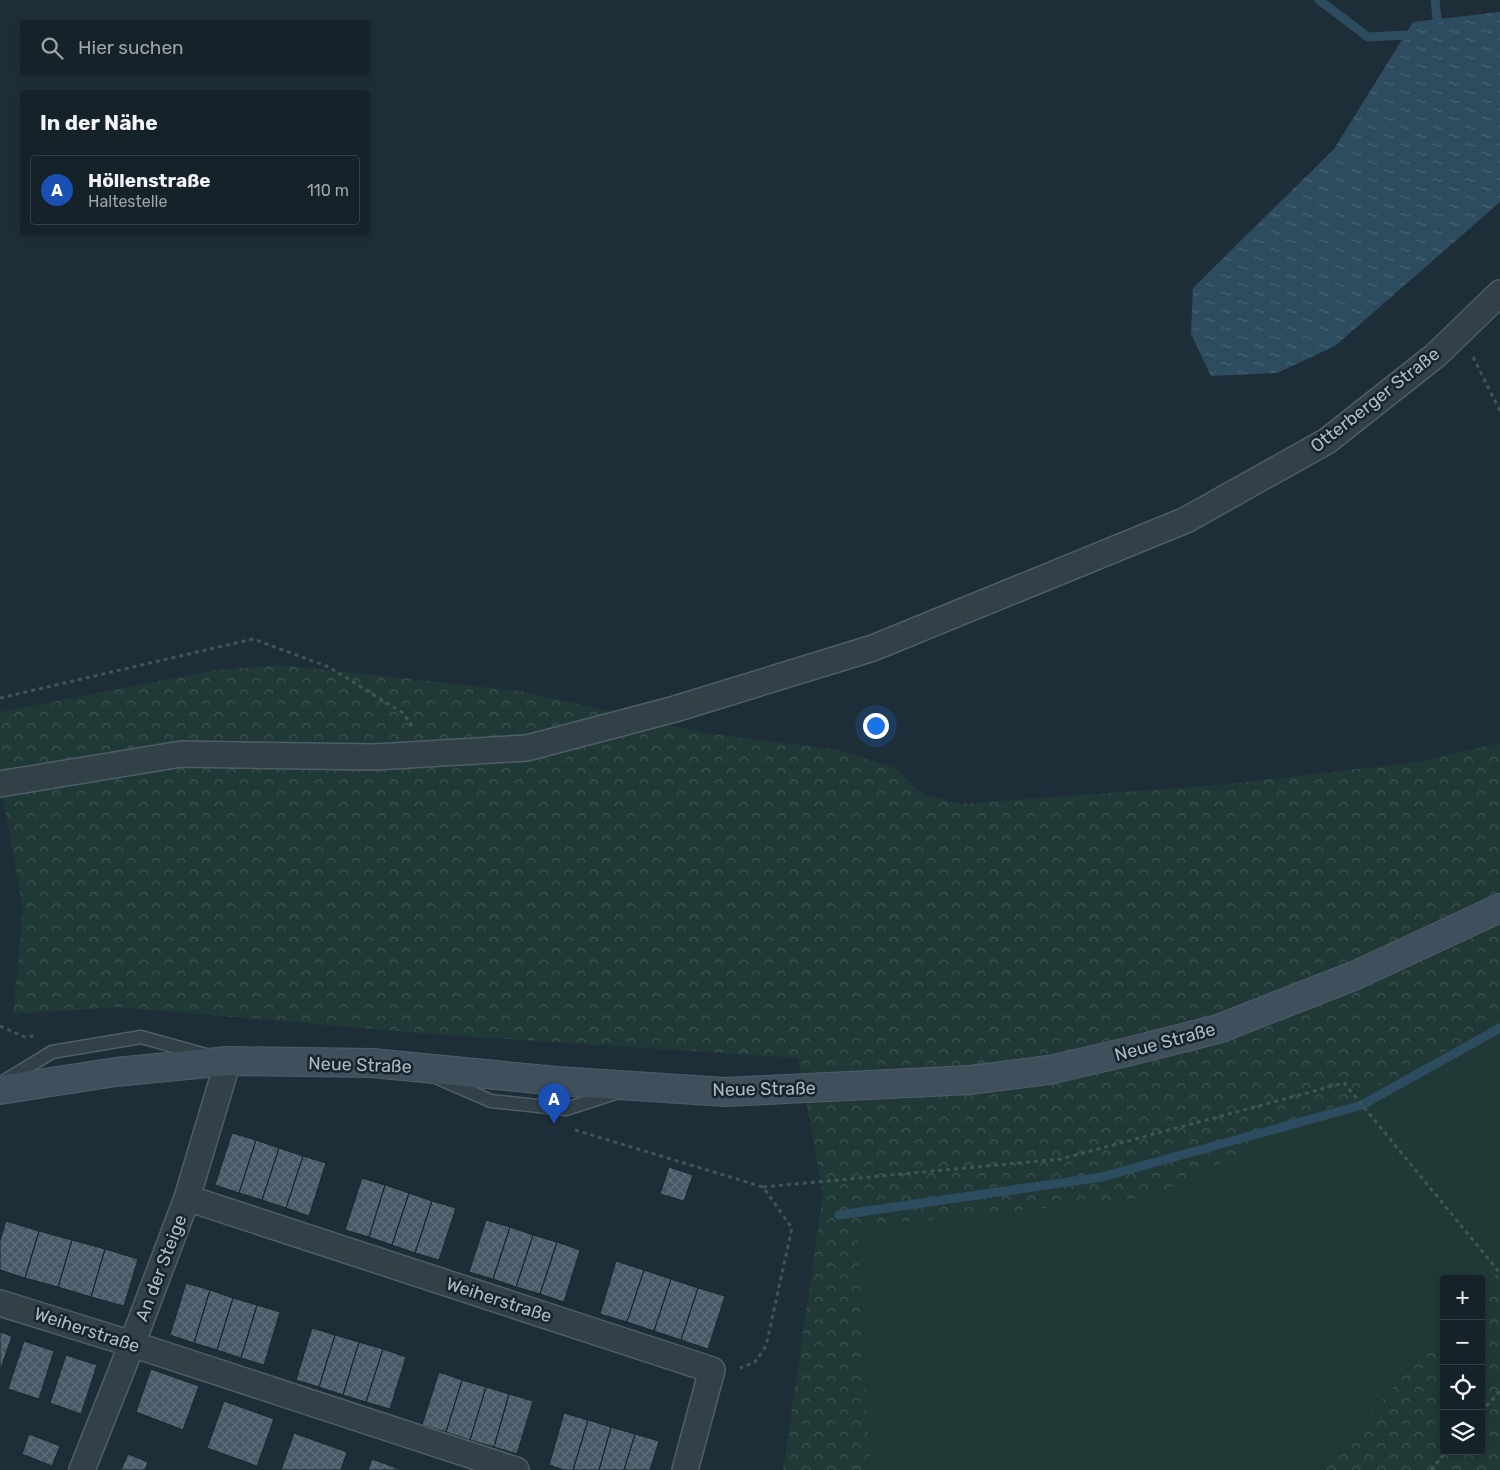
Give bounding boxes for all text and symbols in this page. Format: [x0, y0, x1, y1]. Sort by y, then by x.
search box [20, 20, 370, 75]
icon: search [38, 34, 66, 62]
text: Hier suchen [78, 36, 184, 59]
text: In der Nähe [40, 110, 158, 135]
text: Höllenstraße [88, 169, 211, 192]
text: A [51, 181, 63, 200]
text: 110 m [307, 181, 349, 200]
text: Haltestelle [88, 192, 167, 211]
street label: Otterberger Straße [1306, 343, 1444, 457]
your location [863, 713, 889, 739]
street label: Neue Straße [1112, 1018, 1218, 1066]
street label: Neue Straße [308, 1052, 412, 1078]
street label: Neue Straße [712, 1077, 816, 1101]
pin: A [538, 1083, 570, 1124]
street label: An der Steige [131, 1212, 191, 1324]
street label: Weiherstraße [443, 1273, 555, 1327]
map controls [1440, 1275, 1485, 1455]
button: + [1440, 1275, 1485, 1320]
street label: Weiherstraße [31, 1303, 143, 1357]
button: − [1440, 1320, 1485, 1365]
button: locate [1440, 1365, 1485, 1410]
button: layers [1440, 1410, 1485, 1455]

